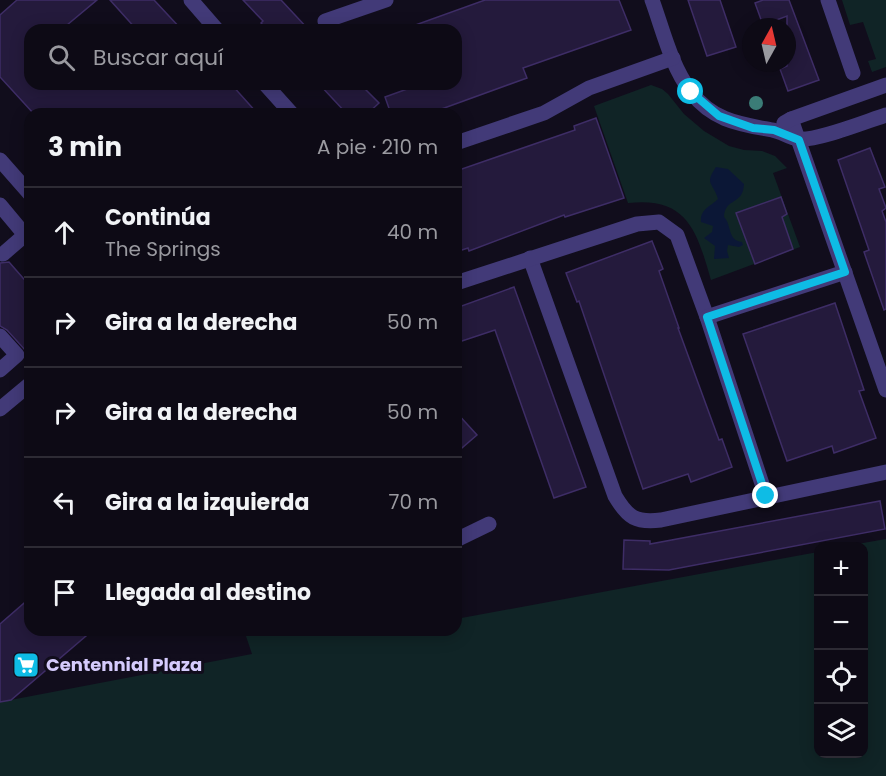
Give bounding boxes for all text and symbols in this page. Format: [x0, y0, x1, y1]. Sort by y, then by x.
north arrow [742, 18, 796, 72]
search box [24, 24, 462, 90]
icon: search [45, 41, 78, 74]
text: Buscar aquí [93, 42, 224, 73]
route start [677, 78, 703, 104]
text: 3 min [48, 129, 122, 165]
text: A pie · 210 m [317, 133, 438, 161]
text: Continúa [105, 202, 211, 233]
icon: ahead [48, 216, 81, 249]
text: 40 m [387, 218, 438, 246]
text: The Springs [105, 235, 221, 263]
icon: right [48, 306, 81, 339]
text: Gira a la derecha [105, 307, 298, 338]
text: 50 m [387, 308, 438, 336]
icon: right [48, 396, 81, 429]
text: Gira a la derecha [105, 397, 298, 428]
text: 50 m [387, 398, 438, 426]
route end [752, 482, 778, 508]
icon: left [48, 486, 81, 519]
text: Gira a la izquierda [105, 487, 309, 518]
text: 70 m [389, 488, 438, 516]
map controls [814, 542, 868, 758]
button: + [814, 542, 868, 596]
icon: arrive [48, 576, 81, 609]
text: Llegada al destino [105, 577, 311, 608]
button: − [814, 596, 868, 650]
supermarket icon: Centennial Plaza [11, 650, 41, 680]
button: locate [814, 650, 868, 704]
place label: Centennial Plaza [46, 652, 202, 677]
button: layers [814, 704, 868, 758]

